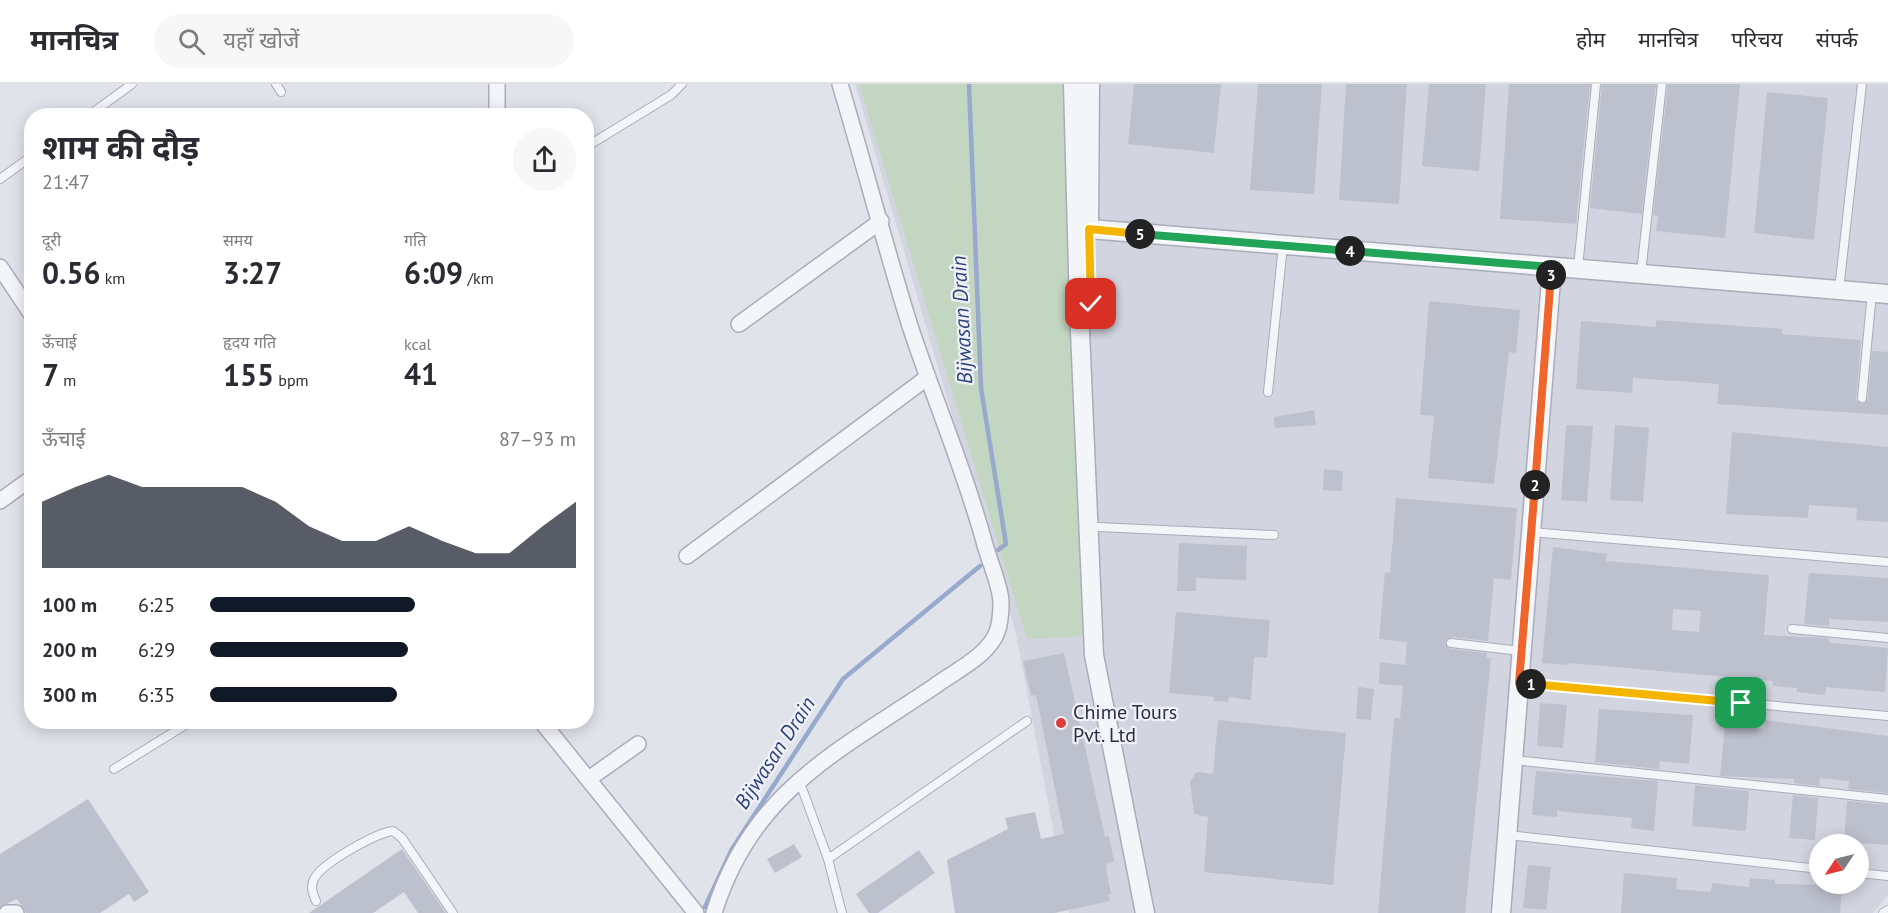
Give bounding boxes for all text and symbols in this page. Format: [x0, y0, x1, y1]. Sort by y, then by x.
search box [154, 14, 574, 68]
text: मानचित्र [30, 21, 118, 58]
icon: search [175, 25, 208, 58]
text: यहाँ खोजें [223, 26, 299, 54]
text: होम [1576, 26, 1605, 53]
text: मानचित्र [1638, 26, 1698, 53]
text: परिचय [1731, 26, 1783, 53]
text: संपर्क [1816, 26, 1858, 53]
text: शाम की दौड़ [42, 125, 199, 168]
button: share [513, 128, 576, 191]
text: 21:47 [42, 169, 90, 195]
pin: 5 [1125, 219, 1155, 249]
text: 5 [1135, 224, 1145, 244]
text: दूरी [42, 230, 61, 250]
text: समय [223, 230, 253, 250]
text: गति [404, 230, 426, 250]
pin: 4 [1335, 236, 1365, 266]
text: 4 [1345, 241, 1355, 261]
text: 0.56 [42, 253, 100, 292]
text: 3:27 [223, 253, 282, 292]
text: 6:09 [404, 253, 463, 292]
water label: Bijwasan Drain [945, 255, 978, 385]
pin: 3 [1536, 260, 1566, 290]
text: 3 [1546, 265, 1556, 285]
text: km [100, 268, 125, 288]
text: /km [463, 268, 494, 288]
pin [1065, 278, 1116, 329]
icon: check [1074, 287, 1107, 320]
text: ऊँचाई [42, 332, 77, 352]
text: हृदय गति [223, 332, 276, 352]
text: kcal [404, 334, 431, 354]
text: 41 [404, 354, 438, 393]
text: 7 [42, 355, 59, 394]
text: 155 [223, 355, 274, 394]
text: m [59, 370, 76, 390]
text: bpm [274, 370, 309, 390]
text: ऊँचाई [42, 426, 85, 452]
text: 87–93 m [499, 426, 576, 452]
pin: 2 [1520, 470, 1550, 500]
text: 2 [1530, 475, 1540, 495]
text: 100 m [42, 592, 97, 618]
text: 6:25 [138, 592, 175, 618]
text: 200 m [42, 637, 97, 663]
text: 6:29 [138, 637, 175, 663]
pin: 1 [1516, 669, 1546, 699]
text: 1 [1526, 674, 1536, 694]
pin [1715, 677, 1766, 728]
text: 300 m [42, 682, 97, 708]
text: 6:35 [138, 682, 175, 708]
icon: arrive [1724, 686, 1757, 719]
water label: Bijwasan Drain [728, 691, 821, 814]
place label: Chime Tours Pvt. Ltd [1073, 699, 1177, 748]
marker: Chime Tours Pvt. Ltd [1054, 716, 1068, 730]
north arrow [1809, 834, 1869, 894]
map controls [1809, 834, 1869, 894]

